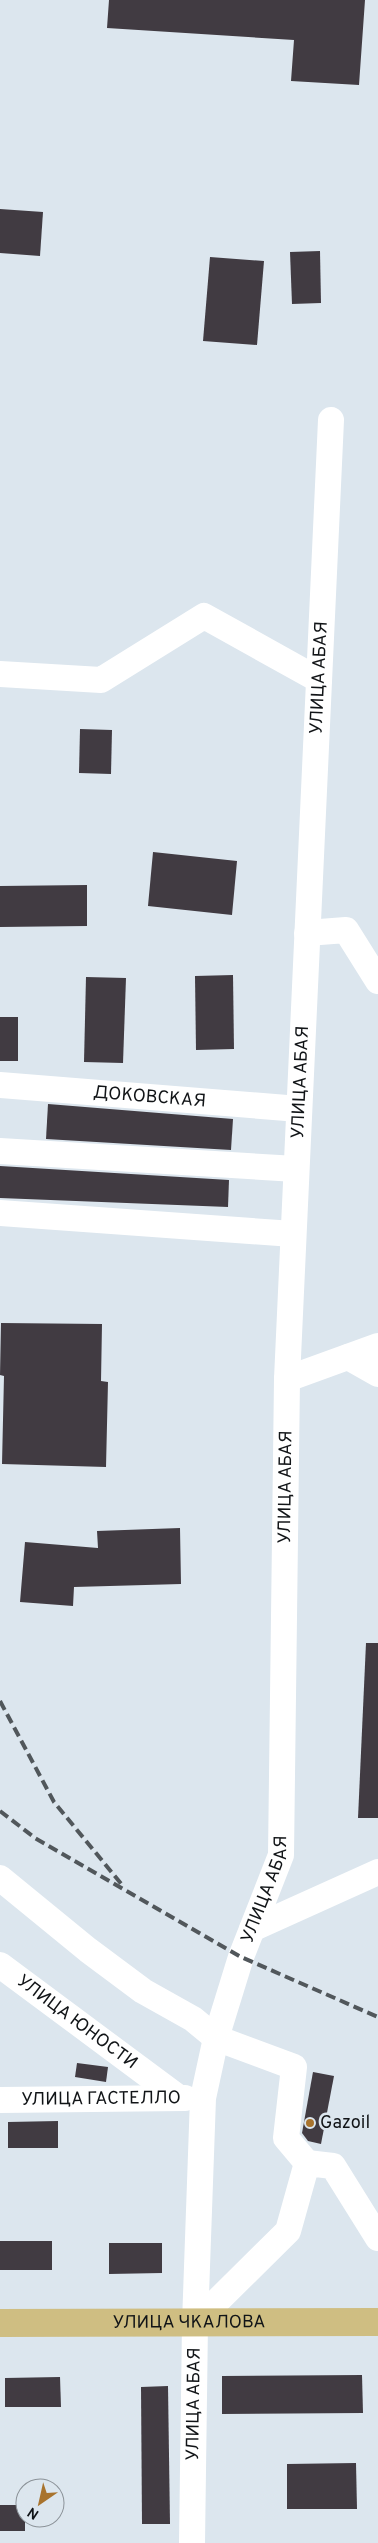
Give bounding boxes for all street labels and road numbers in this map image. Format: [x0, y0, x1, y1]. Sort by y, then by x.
street label: УЛИЦА АБАЯ [305, 621, 333, 735]
street label: УЛИЦА АБАЯ [287, 1025, 315, 1139]
street label: ДОКОВСКАЯ [92, 1081, 207, 1113]
street label: УЛИЦА АБАЯ [273, 1430, 298, 1544]
street label: УЛИЦА АБАЯ [236, 1835, 293, 1946]
street label: УЛИЦА ЮНОСТИ [12, 1970, 142, 2075]
street label: УЛИЦА ГАСТЕЛЛО [21, 2087, 181, 2111]
street label: УЛИЦА ЧКАЛОВА [113, 2311, 265, 2334]
street label: УЛИЦА АБАЯ [182, 2347, 206, 2461]

